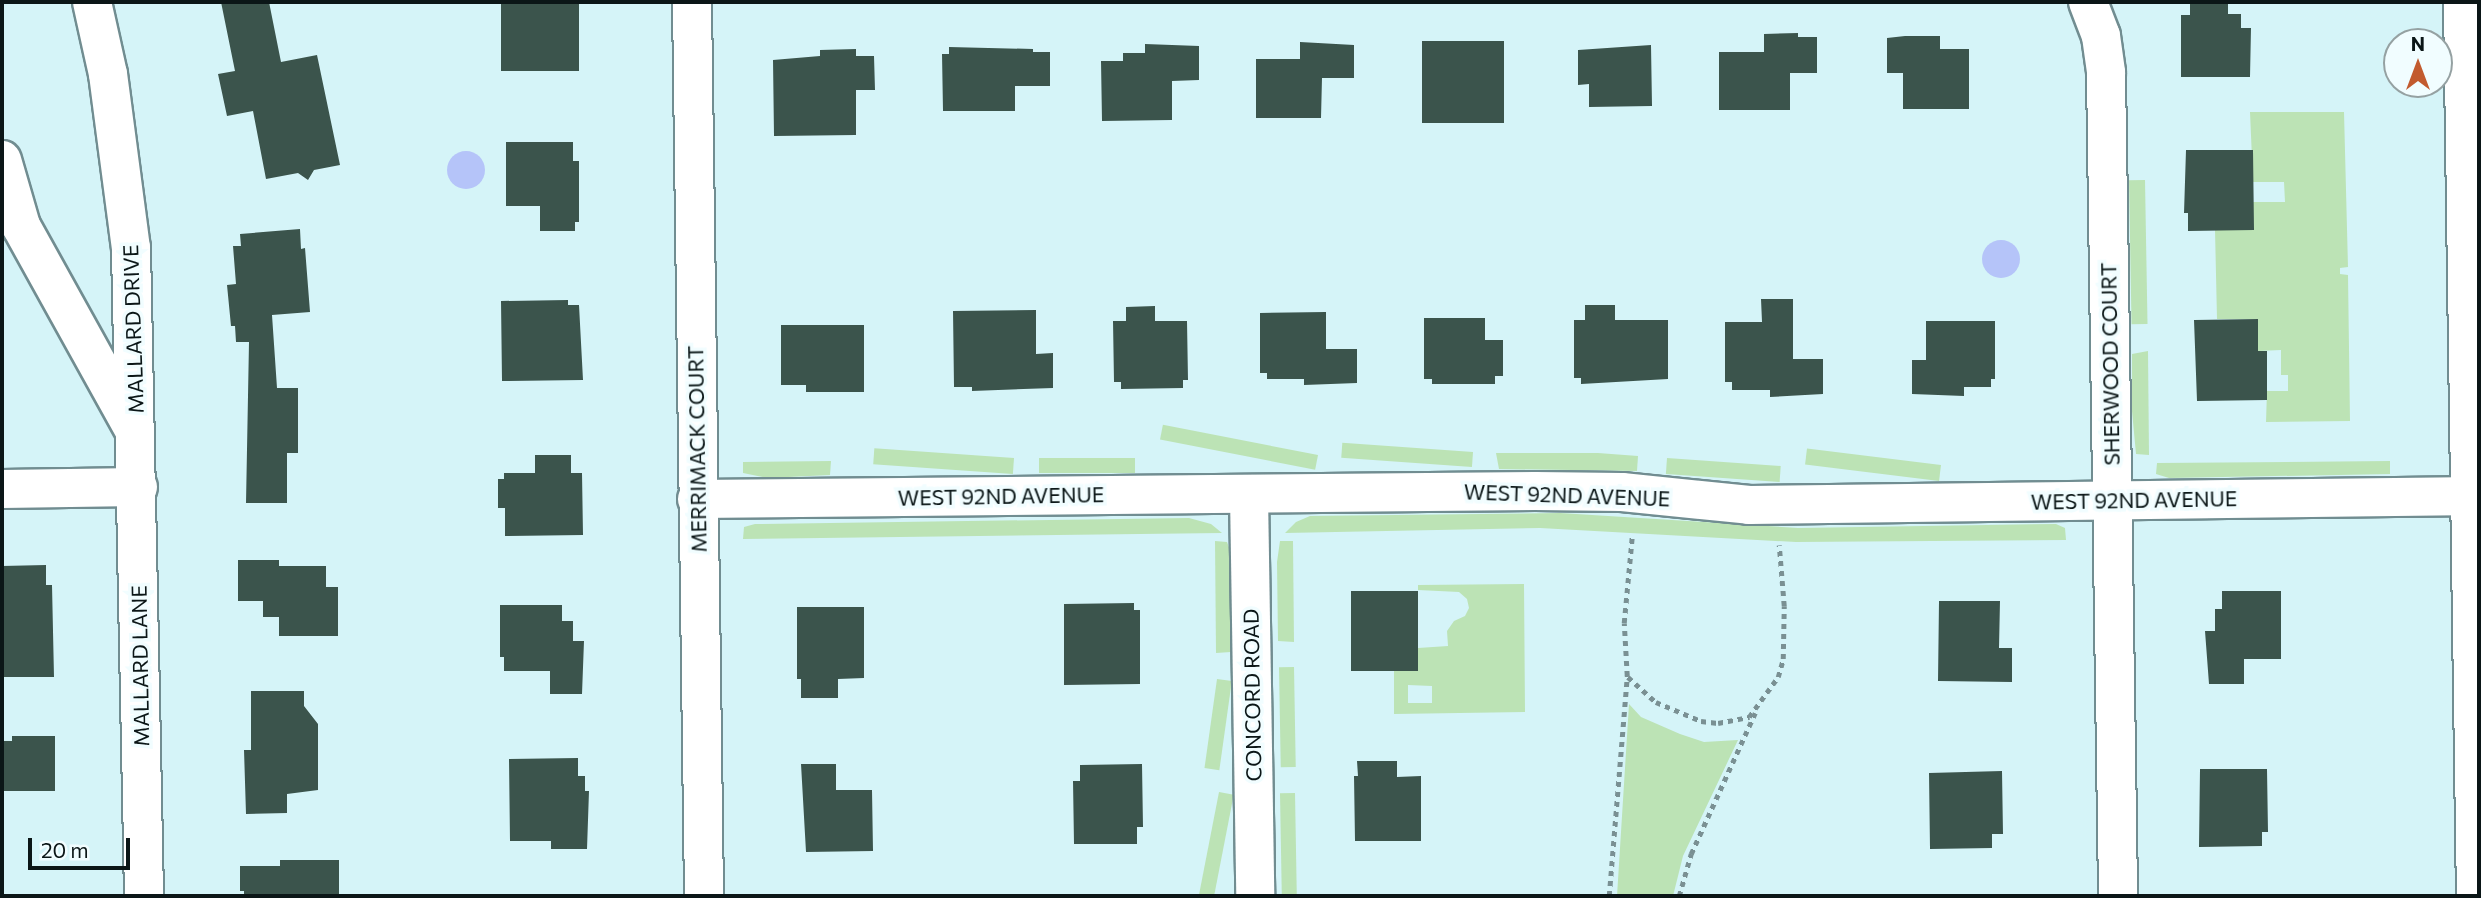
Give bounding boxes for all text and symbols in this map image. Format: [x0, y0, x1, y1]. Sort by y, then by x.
north arrow [2383, 28, 2453, 98]
text: N [2411, 32, 2425, 55]
street label: MALLARD DRIVE [117, 244, 149, 414]
street label: SHERWOOD COURT [2096, 262, 2124, 466]
street label: MERRIMACK COURT [683, 345, 711, 553]
street label: WEST 92ND AVENUE [1463, 479, 1671, 511]
street label: WEST 92ND AVENUE [898, 482, 1104, 510]
street label: WEST 92ND AVENUE [2031, 486, 2237, 514]
street label: MALLARD LANE [126, 585, 154, 747]
street label: CONCORD ROAD [1238, 608, 1266, 782]
scale bar [32, 824, 133, 868]
text: 20 m [41, 837, 89, 862]

